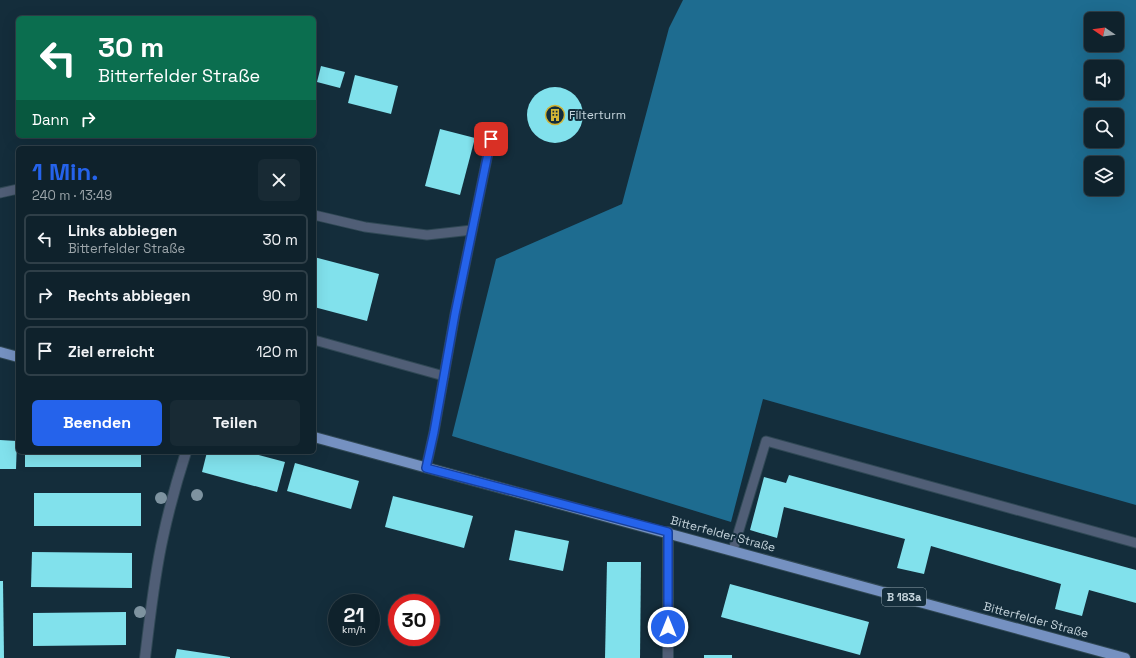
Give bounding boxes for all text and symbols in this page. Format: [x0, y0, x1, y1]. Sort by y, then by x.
north arrow [1084, 12, 1124, 52]
map controls [1084, 12, 1124, 196]
text: 30 m [98, 29, 164, 65]
icon: left [32, 32, 84, 84]
button: sound [1084, 60, 1124, 100]
text: Bitterfelder Straße [98, 64, 260, 87]
building icon: Filterturm [544, 104, 566, 126]
place label: Filterturm [569, 107, 626, 123]
icon: right [77, 108, 99, 130]
button: search [1084, 108, 1124, 148]
text: Dann [32, 110, 69, 129]
pin [474, 122, 508, 156]
icon: arrive [480, 128, 502, 150]
text: 1 Min. [32, 156, 98, 187]
button: layers [1084, 156, 1124, 196]
button: close [258, 159, 300, 201]
text: 240 m · 13:49 [32, 187, 112, 204]
text: Links abbiegen [68, 221, 177, 240]
icon: left [34, 228, 56, 250]
text: 30 m [263, 230, 298, 249]
text: Bitterfelder Straße [68, 240, 185, 257]
icon: right [34, 284, 56, 306]
text: Rechts abbiegen [68, 286, 190, 305]
text: 90 m [262, 286, 298, 305]
icon: arrive [34, 340, 56, 362]
text: Ziel erreicht [68, 342, 155, 361]
text: 120 m [256, 342, 298, 361]
button: Beenden [32, 400, 162, 446]
button: Teilen [170, 400, 300, 446]
street label: Bitterfelder Straße [669, 512, 777, 556]
road number: B 183a [882, 588, 926, 606]
speed limit sign: 30 [388, 594, 440, 646]
street label: Bitterfelder Straße [982, 598, 1090, 642]
text: 21 [344, 602, 364, 628]
position arrow [647, 606, 689, 648]
text: km/h [342, 623, 366, 636]

